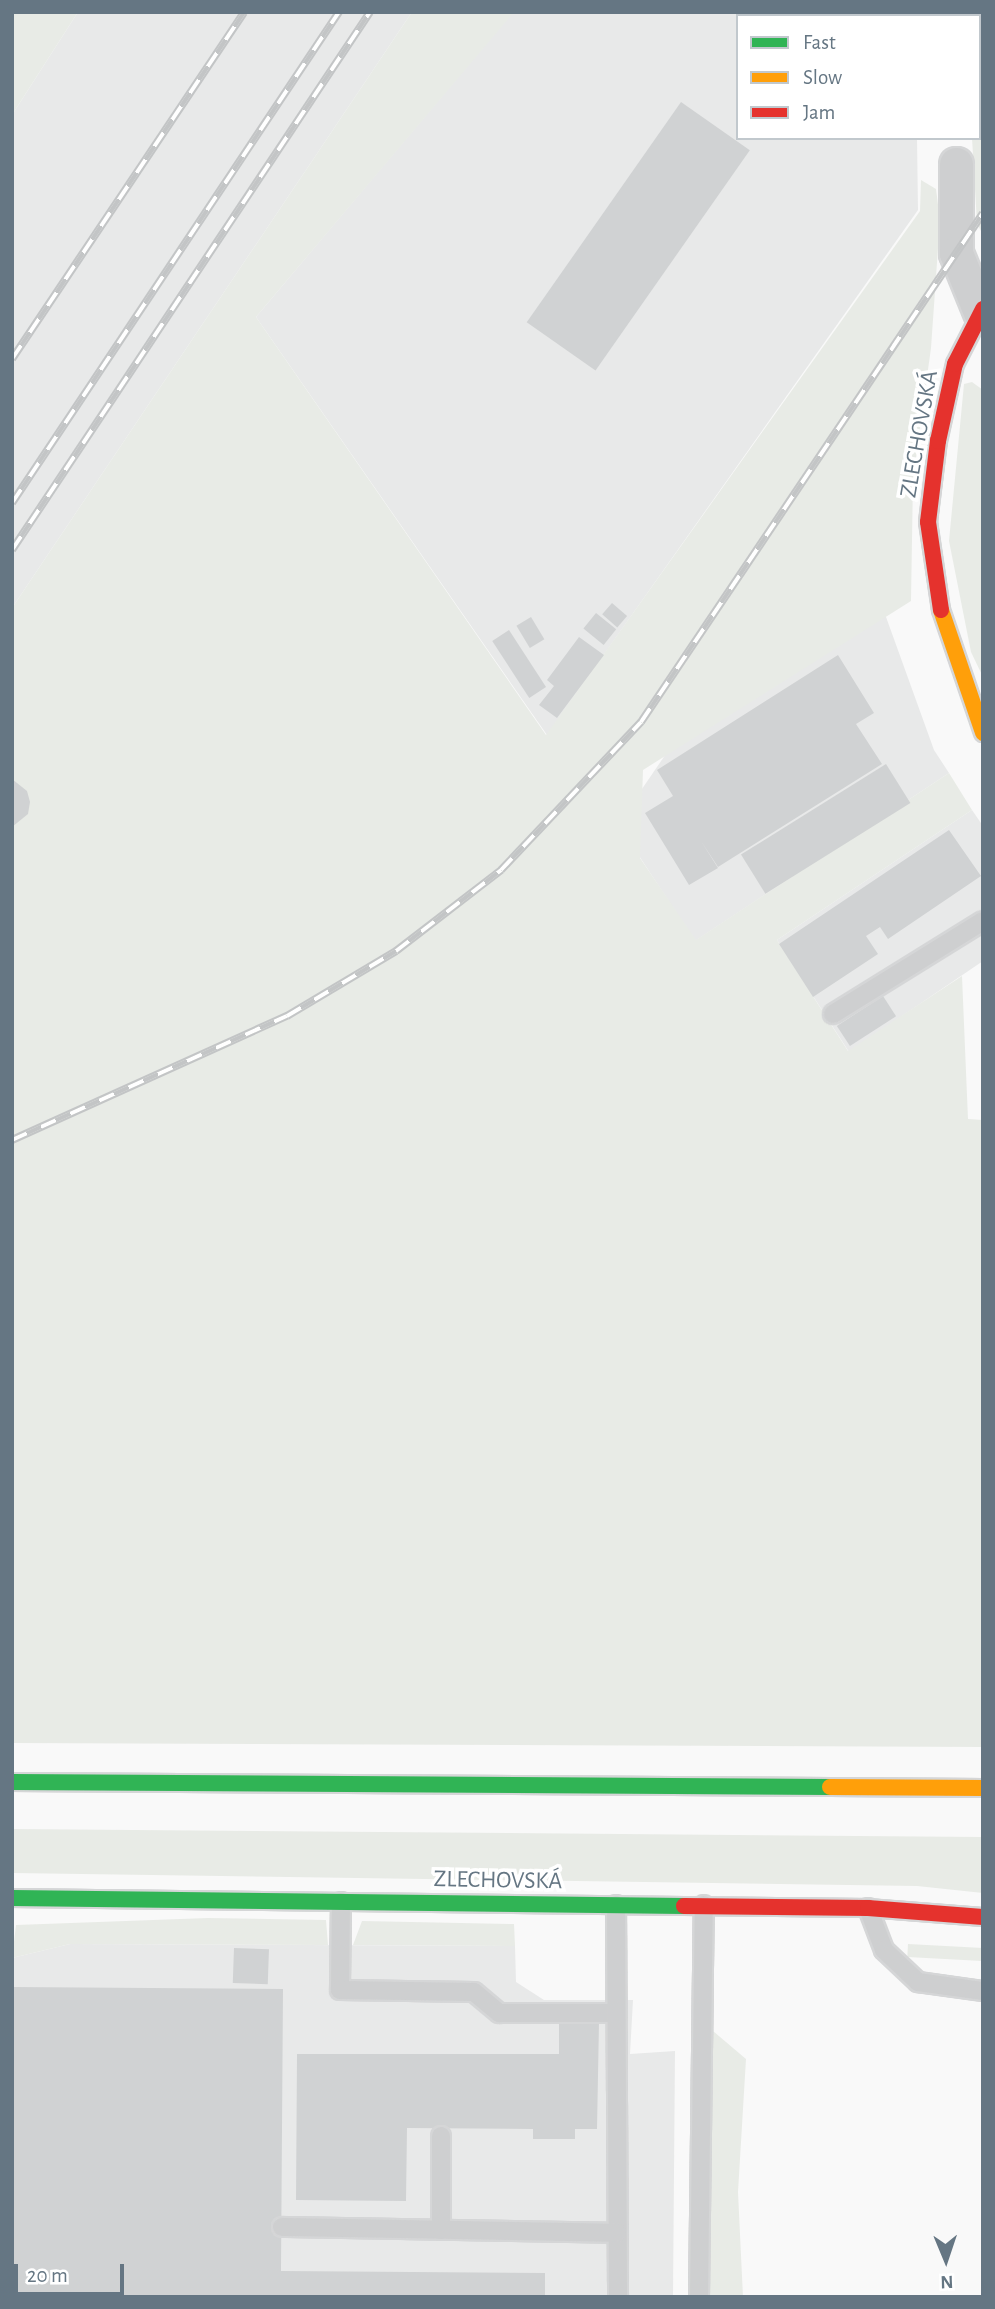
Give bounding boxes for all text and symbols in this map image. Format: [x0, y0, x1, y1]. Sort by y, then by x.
legend [736, 14, 981, 140]
text: Fast [803, 32, 836, 53]
text: Slow [803, 67, 842, 88]
text: Jam [803, 102, 835, 123]
street label: ZLECHOVSKÁ [895, 368, 945, 500]
street label: ZLECHOVSKÁ [433, 1865, 563, 1897]
north arrow [911, 2225, 981, 2295]
scale bar [18, 2250, 128, 2294]
text: 20 m [27, 2265, 68, 2286]
text: N [940, 2272, 954, 2291]

